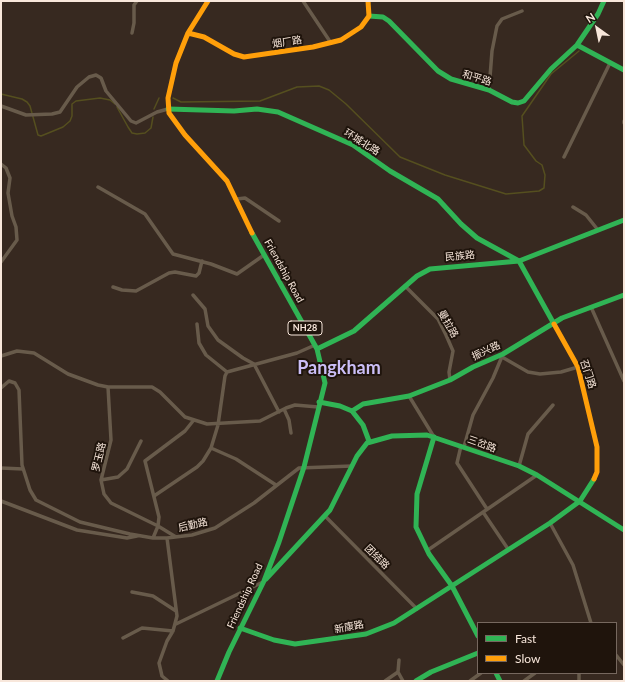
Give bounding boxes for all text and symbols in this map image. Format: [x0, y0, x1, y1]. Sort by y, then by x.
north arrow [577, 8, 617, 48]
text: N [583, 10, 597, 25]
street label: 烟厂路 [271, 34, 303, 50]
street label: 和平路 [461, 68, 493, 88]
street label: 环城北路 [342, 126, 382, 158]
street label: Friendship Road [262, 237, 306, 305]
street label: 民族路 [445, 249, 475, 263]
street label: 曼拉路 [435, 308, 461, 340]
road number: NH28 [288, 321, 322, 335]
street label: 振兴路 [470, 339, 502, 363]
district label: Pangkham [297, 357, 381, 379]
street label: 召门路 [578, 358, 598, 390]
street label: 三岔路 [466, 433, 498, 455]
street label: 罗玉路 [90, 441, 108, 473]
street label: 后勤路 [177, 516, 209, 534]
street label: 团结路 [362, 542, 392, 572]
street label: Friendship Road [225, 562, 265, 630]
street label: 新康路 [333, 618, 365, 636]
legend [477, 622, 617, 674]
text: Fast [515, 631, 536, 646]
text: Slow [515, 651, 540, 666]

